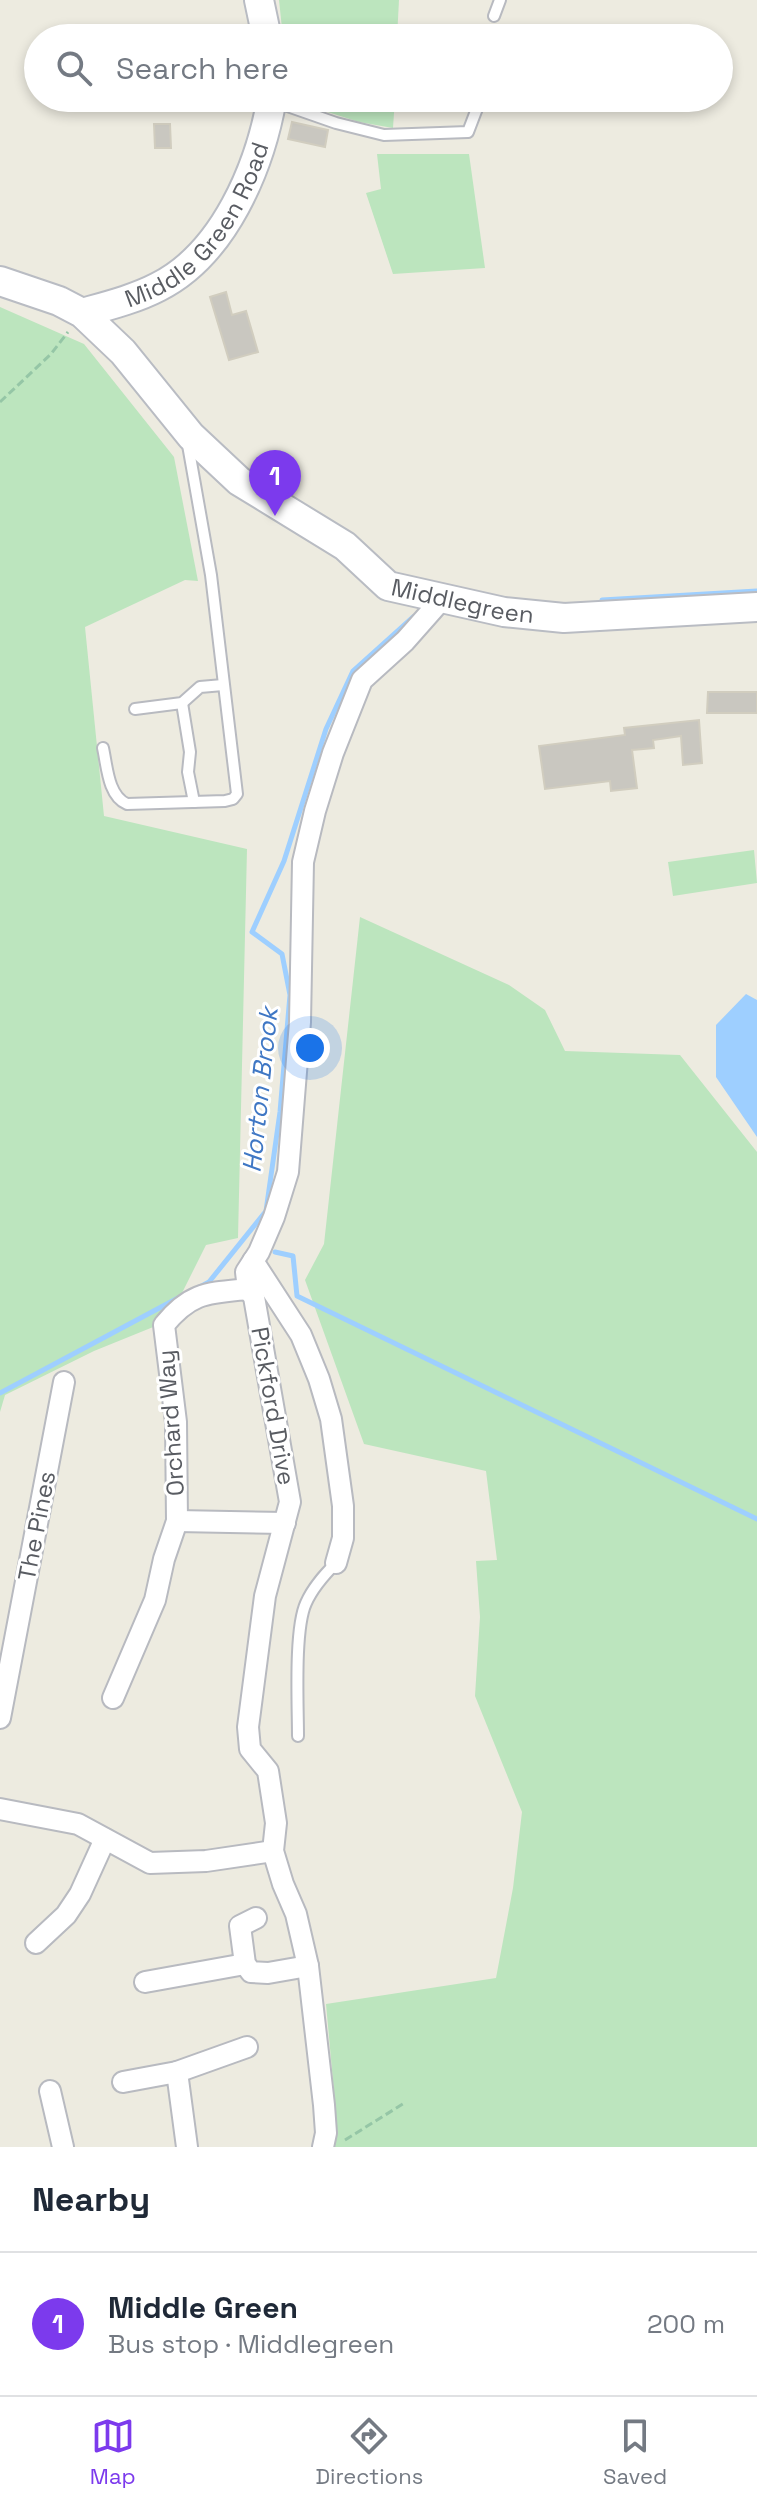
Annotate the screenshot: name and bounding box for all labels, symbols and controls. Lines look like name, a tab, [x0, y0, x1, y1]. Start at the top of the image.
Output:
search box	[24, 24, 733, 112]
icon: search	[52, 46, 96, 90]
text: Search here	[116, 49, 289, 88]
street label: Middle Green Road	[120, 138, 276, 314]
pin: 1	[249, 450, 301, 516]
street label: Middlegreen	[388, 571, 535, 630]
water label: Horton Brook	[234, 1003, 286, 1174]
your location	[290, 1028, 330, 1068]
street label: Pickford Drive	[244, 1324, 303, 1487]
street label: Orchard Way	[150, 1349, 191, 1497]
street label: The Pines	[11, 1468, 62, 1583]
text: Nearby	[32, 2178, 150, 2221]
text: Middle Green	[108, 2288, 298, 2327]
text: 1	[52, 2307, 64, 2341]
text: 200 m	[647, 2307, 725, 2341]
text: Bus stop · Middlegreen	[108, 2327, 394, 2361]
tab: Map	[90, 2414, 136, 2490]
tab: Directions	[315, 2414, 423, 2490]
tab: Saved	[603, 2414, 667, 2490]

